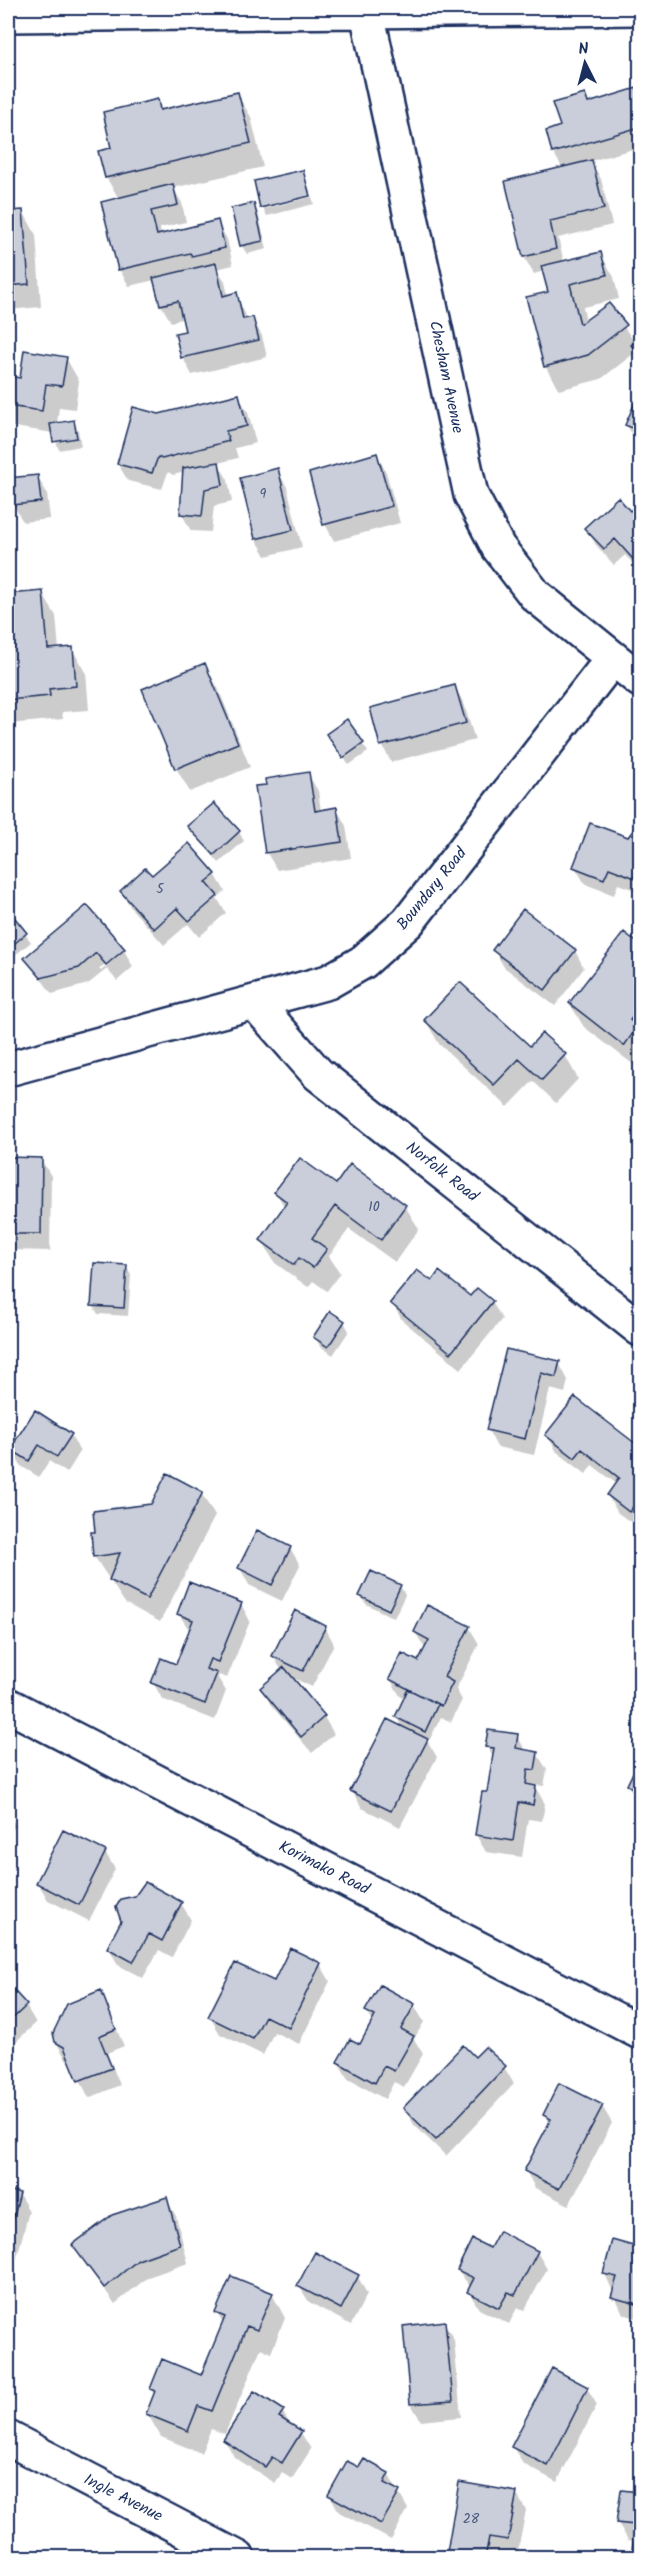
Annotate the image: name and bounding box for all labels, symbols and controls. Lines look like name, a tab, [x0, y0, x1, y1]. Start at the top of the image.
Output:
north arrow	[555, 33, 615, 93]
text: N	[577, 37, 590, 63]
street label: Chesham Avenue	[422, 318, 470, 436]
house number: 9	[260, 483, 267, 505]
street label: Boundary Road	[391, 841, 474, 936]
house number: 5	[156, 878, 165, 900]
street label: Norfolk Road	[400, 1136, 485, 1209]
house number: 10	[368, 1196, 380, 1218]
street label: Korimako Road	[274, 1834, 375, 1902]
street label: Ingle Avenue	[79, 2467, 167, 2529]
house number: 28	[463, 2508, 480, 2530]

